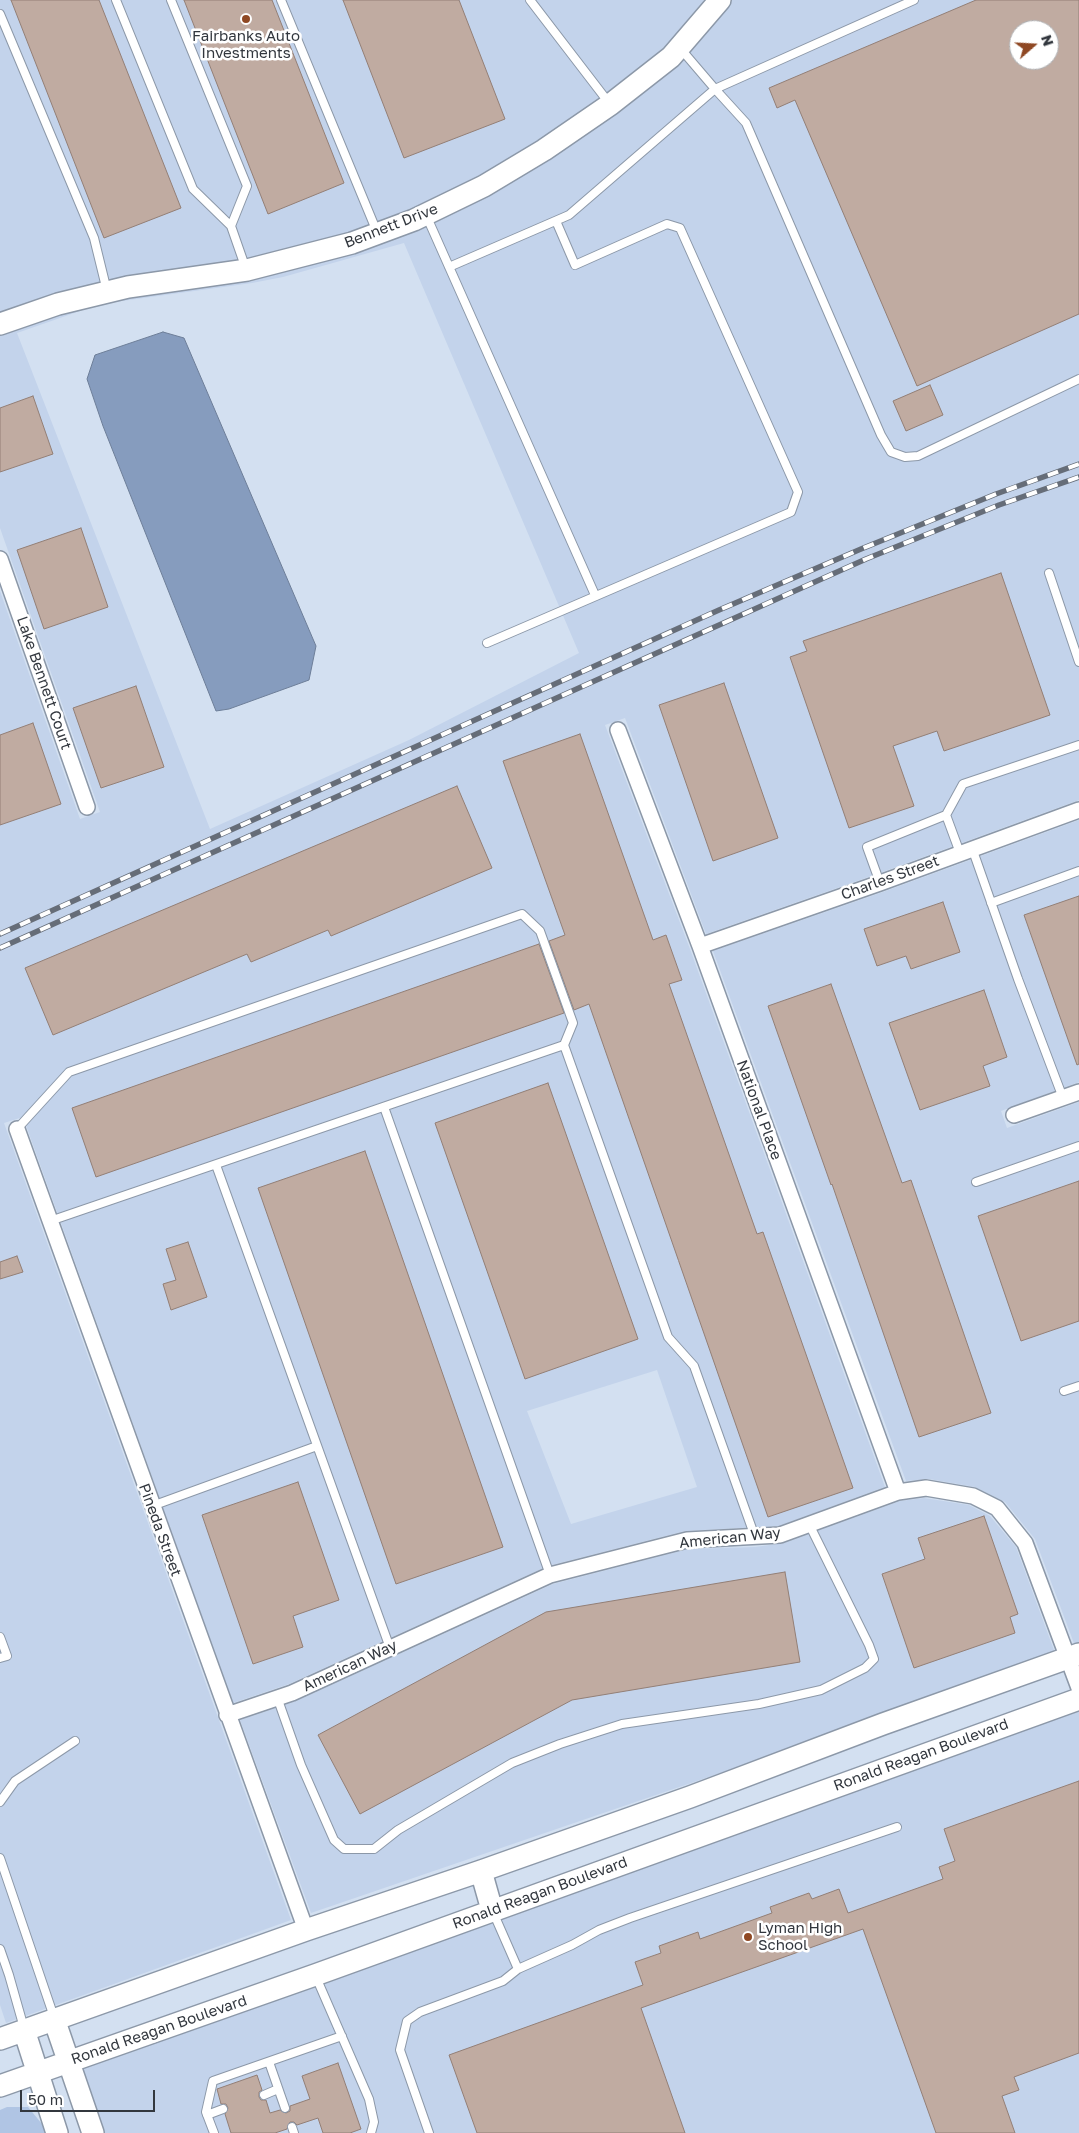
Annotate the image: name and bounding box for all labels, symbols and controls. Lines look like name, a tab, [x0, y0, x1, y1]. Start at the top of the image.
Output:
marker: Fairbanks Auto Investments	[240, 13, 252, 25]
north arrow	[1009, 20, 1059, 70]
place label: Fairbanks Auto Investments	[192, 27, 300, 62]
text: N	[1038, 32, 1057, 48]
street label: Bennett Drive	[342, 200, 440, 252]
street label: Lake Bennett Court	[13, 614, 75, 752]
street label: Charles Street	[838, 852, 942, 904]
street label: National Place	[733, 1058, 785, 1162]
street label: Pineda Street	[135, 1481, 185, 1579]
street label: American Way	[678, 1524, 782, 1552]
street label: American Way	[300, 1636, 400, 1696]
street label: Ronald Reagan Boulevard	[831, 1715, 1011, 1795]
street label: Ronald Reagan Boulevard	[450, 1853, 630, 1933]
place label: Lyman High School	[758, 1919, 842, 1954]
marker: Lyman High School	[742, 1931, 754, 1943]
street label: Ronald Reagan Boulevard	[69, 1991, 249, 2069]
scale bar	[22, 2080, 158, 2112]
text: 50 m	[28, 2090, 63, 2108]

